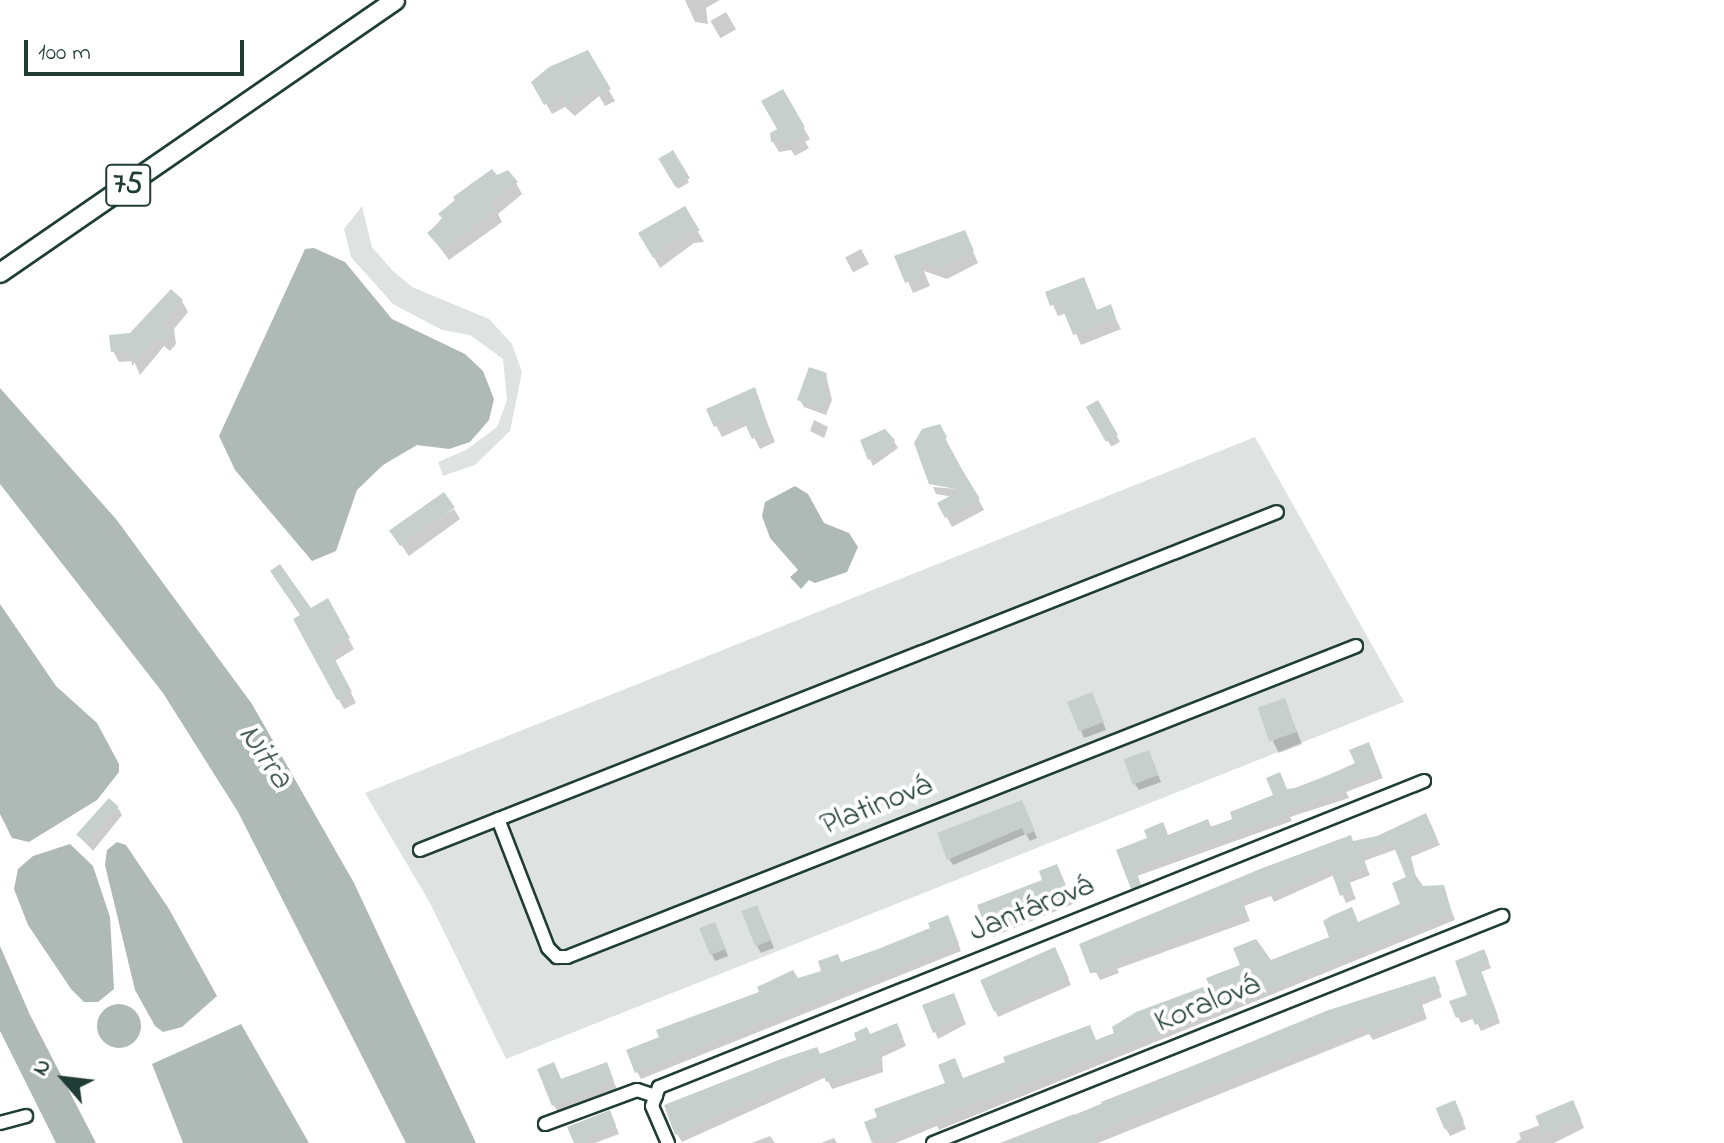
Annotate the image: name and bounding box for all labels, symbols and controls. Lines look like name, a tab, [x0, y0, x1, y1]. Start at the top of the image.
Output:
scale bar	[28, 24, 248, 74]
text: 100 m	[38, 36, 91, 71]
road number: 75	[104, 159, 152, 211]
water label: Nitra	[228, 717, 300, 797]
street label: Platinová	[816, 767, 938, 847]
street label: Jantárová	[964, 868, 1100, 952]
street label: Koralová	[1150, 967, 1266, 1043]
north arrow	[24, 1039, 104, 1119]
text: N	[25, 1054, 60, 1082]

